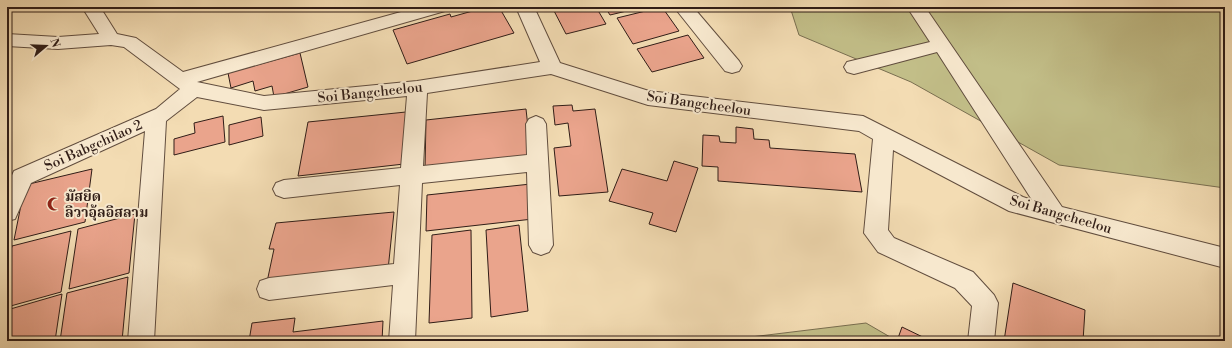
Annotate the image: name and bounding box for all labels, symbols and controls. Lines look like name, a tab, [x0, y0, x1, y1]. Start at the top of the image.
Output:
north arrow	[26, 26, 66, 66]
text: N	[46, 37, 63, 50]
street label: Soi Bangcheelou	[317, 79, 423, 107]
street label: Soi Bangcheelou	[645, 88, 752, 120]
street label: Soi Babgchilao 2	[42, 116, 145, 176]
place label: มัสยิด ลิวาอุ้ลอิสลาม	[65, 188, 148, 222]
street label: Soi Bangcheelou	[1008, 192, 1114, 238]
mosque icon: มัสยิด ลิวาอุ้ลอิสลาม	[46, 196, 62, 212]

